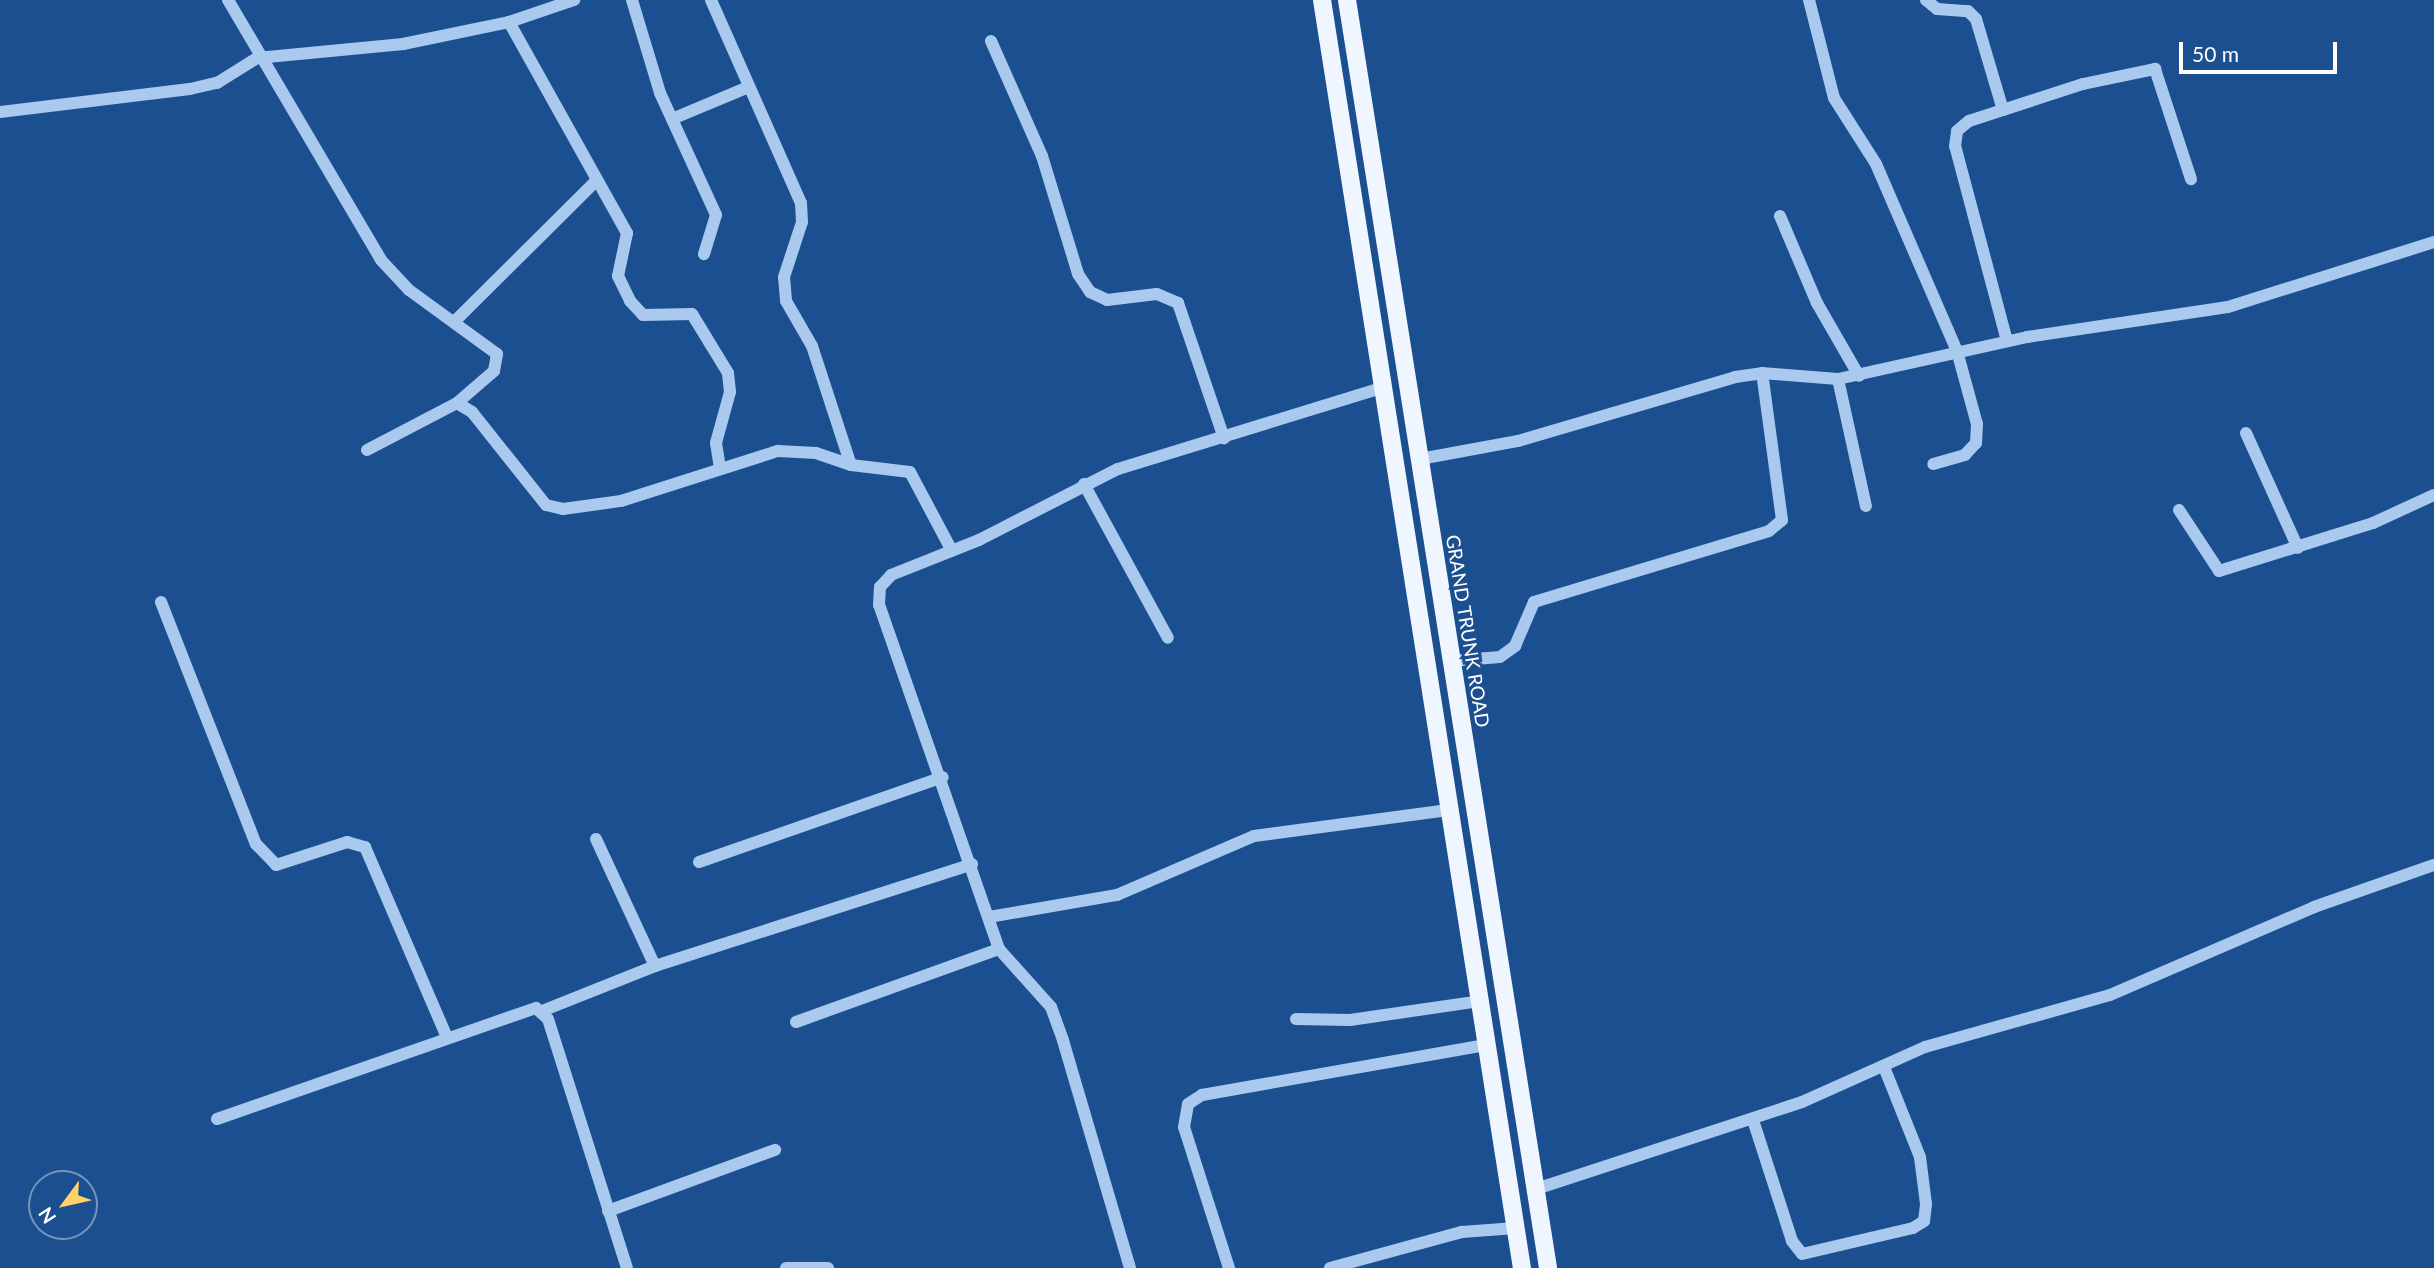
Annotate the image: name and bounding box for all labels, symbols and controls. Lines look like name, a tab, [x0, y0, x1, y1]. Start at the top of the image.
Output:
scale bar	[2182, 28, 2340, 72]
text: 50 m	[2192, 41, 2239, 66]
street label: GRAND TRUNK ROAD	[1441, 533, 1495, 729]
north arrow	[28, 1170, 98, 1240]
text: N	[33, 1203, 60, 1228]

